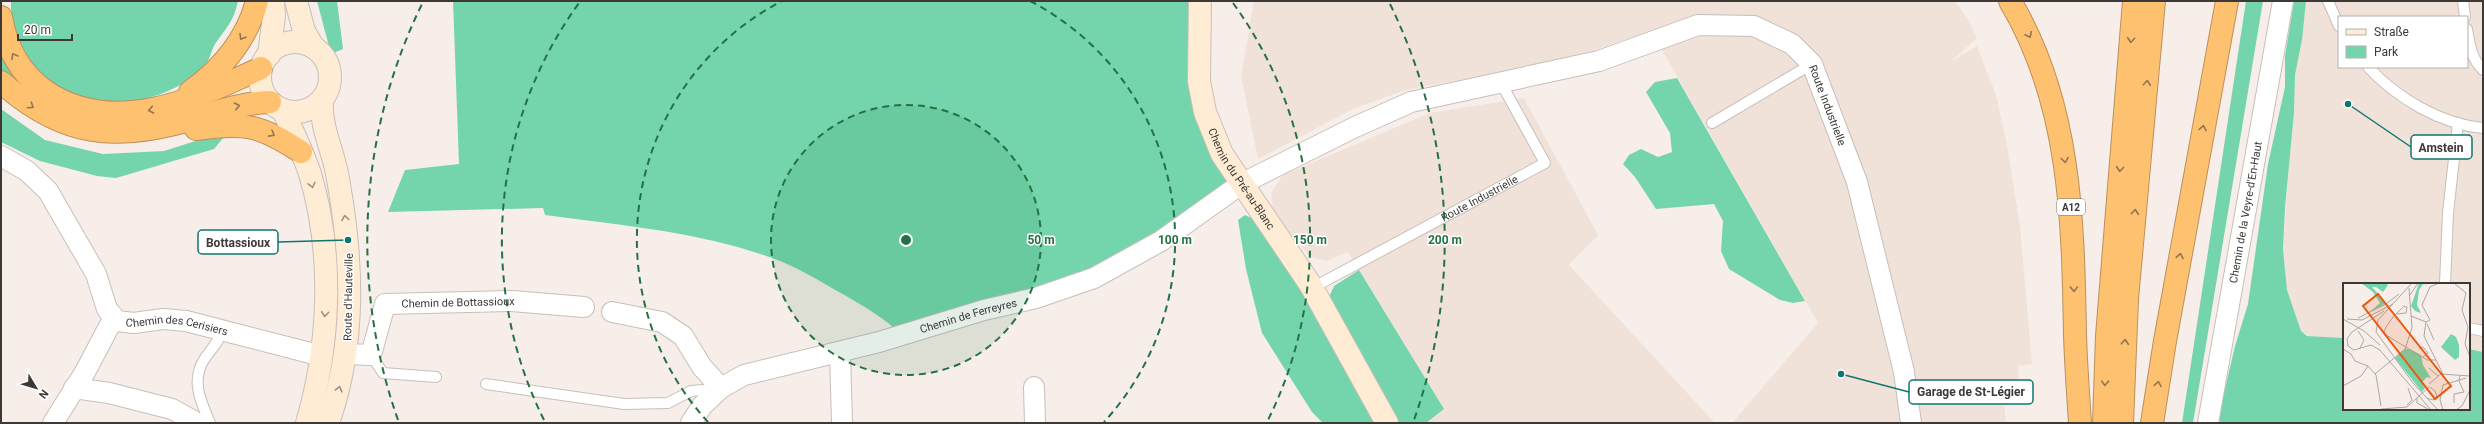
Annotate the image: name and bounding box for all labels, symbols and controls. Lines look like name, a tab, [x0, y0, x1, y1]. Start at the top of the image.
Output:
scale bar	[18, 16, 72, 42]
legend	[2338, 16, 2468, 68]
text: 20 m	[24, 23, 51, 37]
text: Straße	[2374, 25, 2409, 39]
one-way arrow	[2024, 31, 2032, 38]
one-way arrow	[239, 33, 247, 40]
one-way arrow	[2126, 37, 2135, 43]
text: Park	[2374, 45, 2399, 59]
one-way arrow	[12, 53, 19, 60]
street label: Route Industrielle	[1806, 63, 1849, 148]
one-way arrow	[2142, 80, 2151, 86]
one-way arrow	[27, 102, 34, 109]
one-way arrow	[233, 103, 240, 111]
one-way arrow	[148, 105, 154, 114]
one-way arrow	[2199, 125, 2207, 132]
street label: Chemin du Pré-au-Blanc	[1205, 126, 1277, 232]
one-way arrow	[268, 129, 275, 136]
callout: Amstein	[2411, 135, 2472, 159]
street label: Chemin de la Veyre-d'En-Haut	[2227, 140, 2265, 284]
text: Amstein	[2419, 141, 2464, 155]
one-way arrow	[2060, 156, 2069, 163]
one-way arrow	[2116, 166, 2125, 172]
street label: Route Industrielle	[1439, 173, 1521, 225]
one-way arrow	[308, 182, 316, 188]
road number: A12	[2057, 199, 2085, 215]
one-way arrow	[2131, 209, 2140, 216]
one-way arrow	[341, 215, 350, 221]
callout: Bottassioux	[198, 230, 278, 254]
centre of rings	[899, 233, 913, 247]
text: 50 m	[1027, 233, 1055, 247]
text: 100 m	[1158, 233, 1192, 247]
text: 150 m	[1293, 233, 1327, 247]
text: 200 m	[1428, 233, 1462, 247]
text: Bottassioux	[206, 236, 271, 250]
street label: Route d'Hauteville	[341, 253, 356, 341]
one-way arrow	[2176, 253, 2184, 259]
inset map	[2343, 283, 2470, 410]
one-way arrow	[2070, 286, 2079, 292]
street label: Chemin de Bottassioux	[401, 295, 515, 311]
street label: Chemin de Ferreyres	[918, 297, 1019, 336]
one-way arrow	[320, 311, 329, 317]
street label: Chemin des Cerisiers	[125, 313, 230, 339]
one-way arrow	[2121, 339, 2129, 345]
north arrow	[16, 368, 56, 408]
callout: Garage de St-Légier	[1909, 380, 2033, 404]
one-way arrow	[2100, 380, 2109, 386]
one-way arrow	[2153, 381, 2162, 387]
text: Garage de St-Légier	[1917, 385, 2026, 399]
one-way arrow	[334, 386, 342, 392]
text: N	[36, 387, 51, 401]

